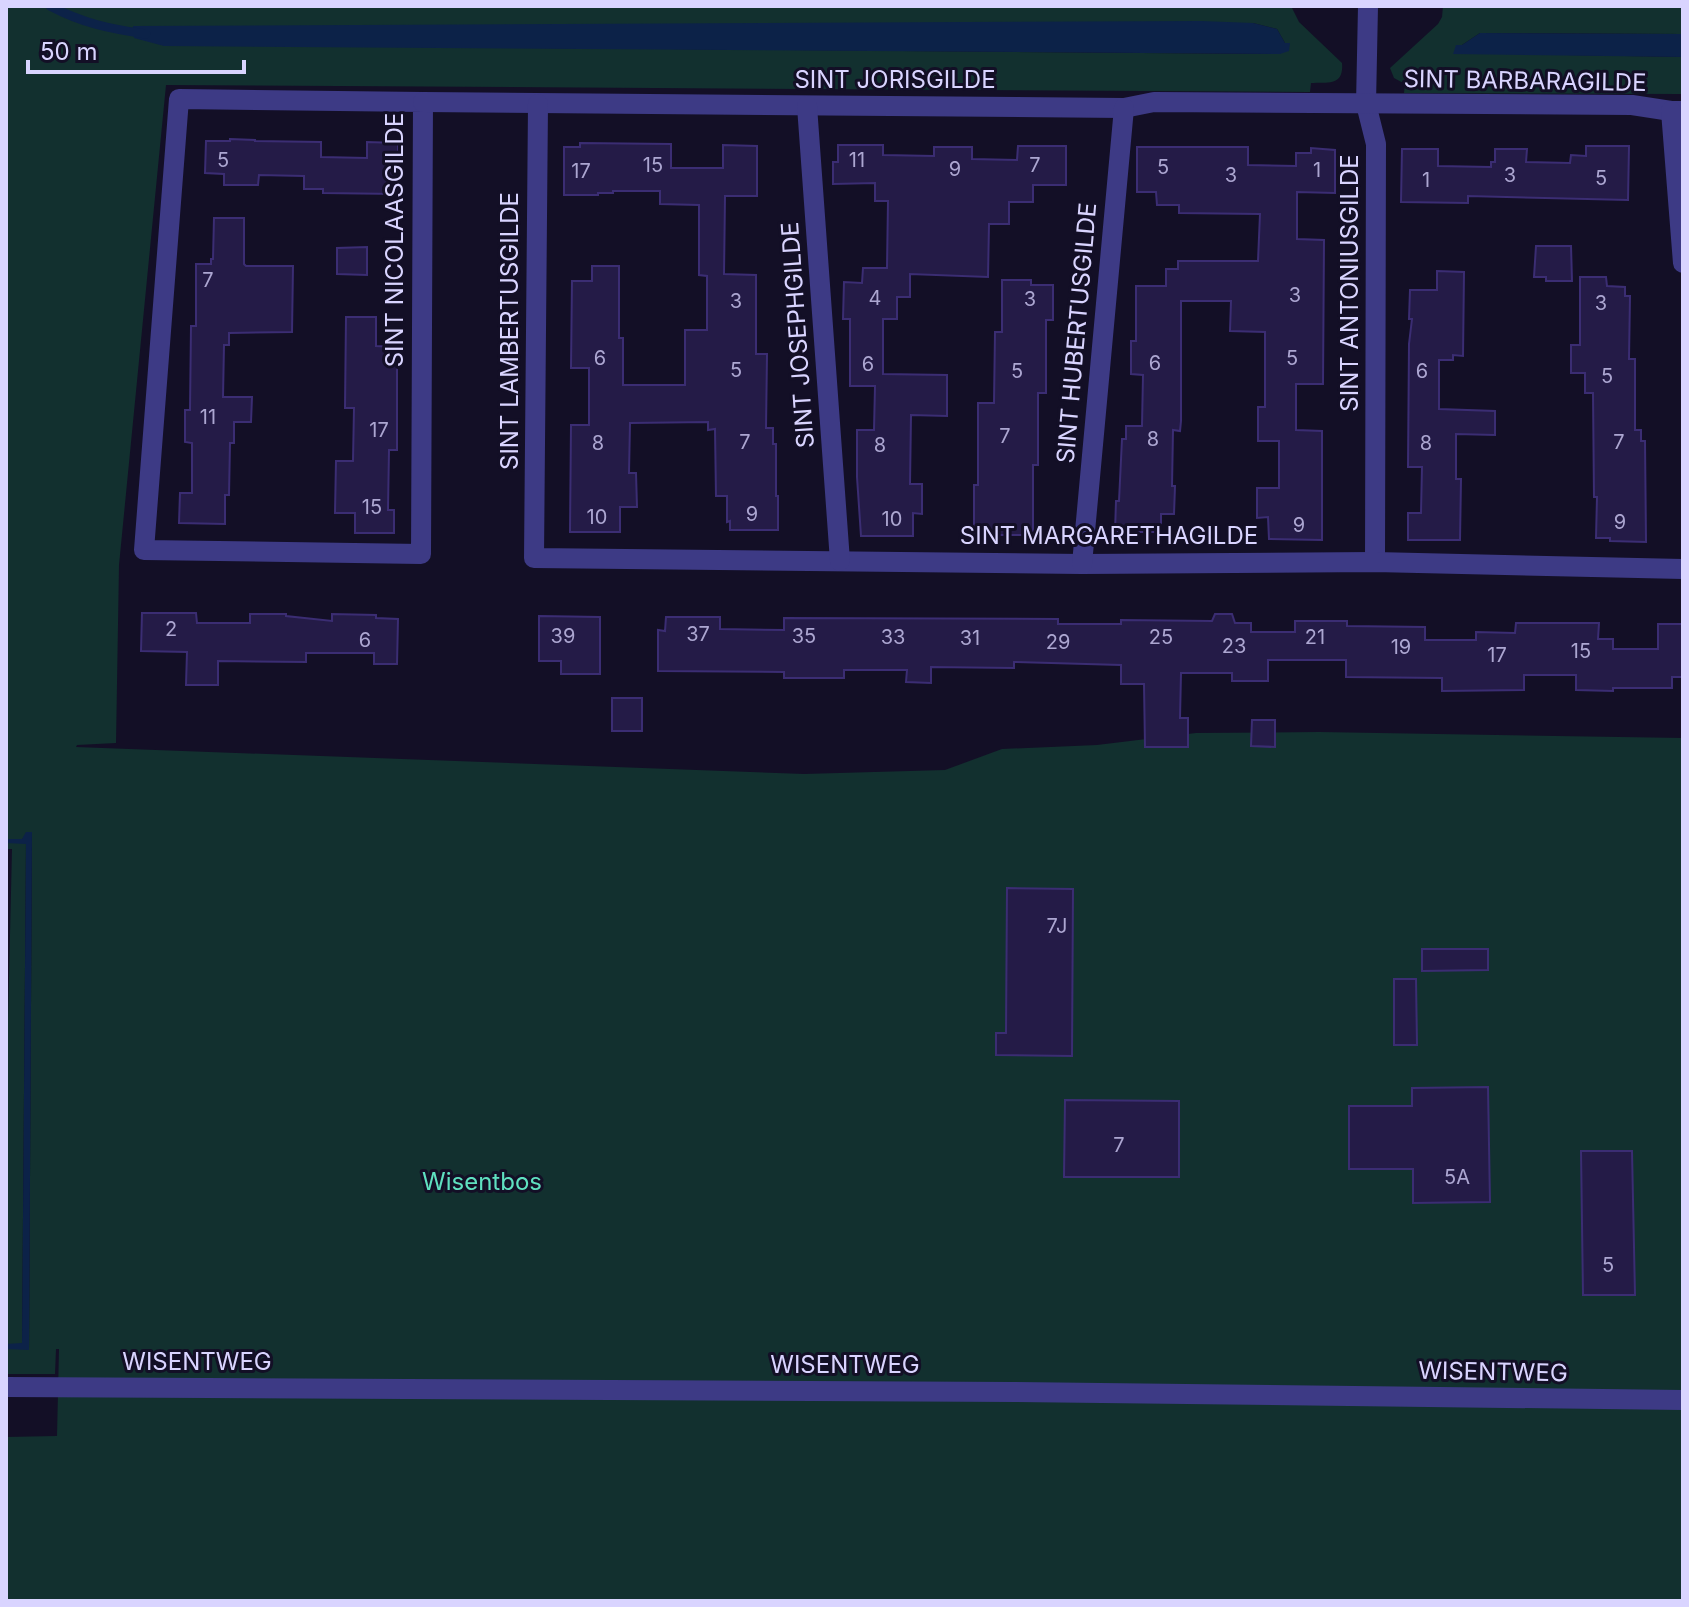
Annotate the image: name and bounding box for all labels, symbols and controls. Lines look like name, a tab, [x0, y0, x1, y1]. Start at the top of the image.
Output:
scale bar	[28, 24, 244, 74]
text: 50 m	[40, 37, 98, 66]
street label: SINT BARBARAGILDE	[1403, 64, 1647, 97]
street label: SINT JORISGILDE	[794, 65, 996, 94]
street label: SINT NICOLAASGILDE	[380, 113, 409, 367]
house number: 5	[217, 148, 229, 172]
house number: 11	[849, 148, 865, 172]
house number: 15	[643, 153, 663, 177]
house number: 7	[1029, 153, 1041, 177]
street label: SINT ANTONIUSGILDE	[1335, 154, 1364, 412]
house number: 5	[1157, 155, 1169, 179]
house number: 9	[949, 157, 961, 181]
house number: 1	[1313, 158, 1321, 182]
house number: 17	[571, 159, 591, 183]
house number: 3	[1225, 163, 1237, 187]
house number: 3	[1504, 163, 1516, 187]
house number: 5	[1595, 166, 1607, 190]
house number: 1	[1422, 168, 1430, 192]
street label: SINT LAMBERTUSGILDE	[495, 192, 524, 470]
street label: SINT HUBERTUSGILDE	[1051, 201, 1102, 465]
street label: SINT JOSEPHGILDE	[775, 221, 820, 449]
house number: 7	[202, 268, 214, 292]
house number: 3	[1289, 283, 1301, 307]
house number: 4	[869, 286, 881, 310]
house number: 3	[1024, 287, 1036, 311]
house number: 3	[730, 289, 742, 313]
house number: 3	[1595, 291, 1607, 315]
house number: 6	[594, 346, 606, 370]
house number: 5	[1286, 346, 1298, 370]
house number: 6	[1149, 351, 1161, 375]
house number: 6	[862, 352, 874, 376]
house number: 5	[730, 358, 742, 382]
house number: 5	[1011, 359, 1023, 383]
house number: 6	[1416, 359, 1428, 383]
house number: 5	[1601, 364, 1613, 388]
house number: 11	[200, 405, 216, 429]
house number: 17	[369, 418, 389, 442]
house number: 7	[999, 424, 1011, 448]
house number: 8	[1147, 427, 1159, 451]
house number: 7	[739, 430, 751, 454]
house number: 7	[1613, 430, 1625, 454]
house number: 8	[592, 431, 604, 455]
house number: 8	[1420, 431, 1432, 455]
house number: 8	[874, 433, 886, 457]
house number: 15	[362, 495, 382, 519]
house number: 9	[746, 502, 758, 526]
house number: 10	[587, 505, 607, 529]
house number: 10	[882, 507, 902, 531]
house number: 9	[1614, 510, 1626, 534]
house number: 9	[1293, 513, 1305, 537]
street label: SINT MARGARETHAGILDE	[960, 521, 1258, 550]
house number: 2	[165, 617, 177, 641]
house number: 37	[686, 622, 710, 646]
house number: 39	[551, 624, 575, 648]
house number: 35	[792, 624, 816, 648]
house number: 33	[881, 625, 905, 649]
house number: 25	[1149, 625, 1173, 649]
house number: 21	[1305, 625, 1325, 649]
house number: 31	[960, 626, 980, 650]
house number: 6	[359, 628, 371, 652]
house number: 29	[1046, 630, 1070, 654]
house number: 23	[1222, 634, 1246, 658]
house number: 19	[1391, 635, 1411, 659]
house number: 15	[1571, 639, 1591, 663]
house number: 17	[1487, 643, 1507, 667]
house number: 7J	[1047, 914, 1067, 938]
house number: 7	[1113, 1133, 1125, 1157]
house number: 5A	[1444, 1165, 1470, 1189]
park label: Wisentbos	[422, 1167, 542, 1196]
house number: 5	[1602, 1253, 1614, 1277]
street label: WISENTWEG	[122, 1347, 272, 1376]
street label: WISENTWEG	[770, 1350, 920, 1379]
street label: WISENTWEG	[1418, 1356, 1568, 1387]

